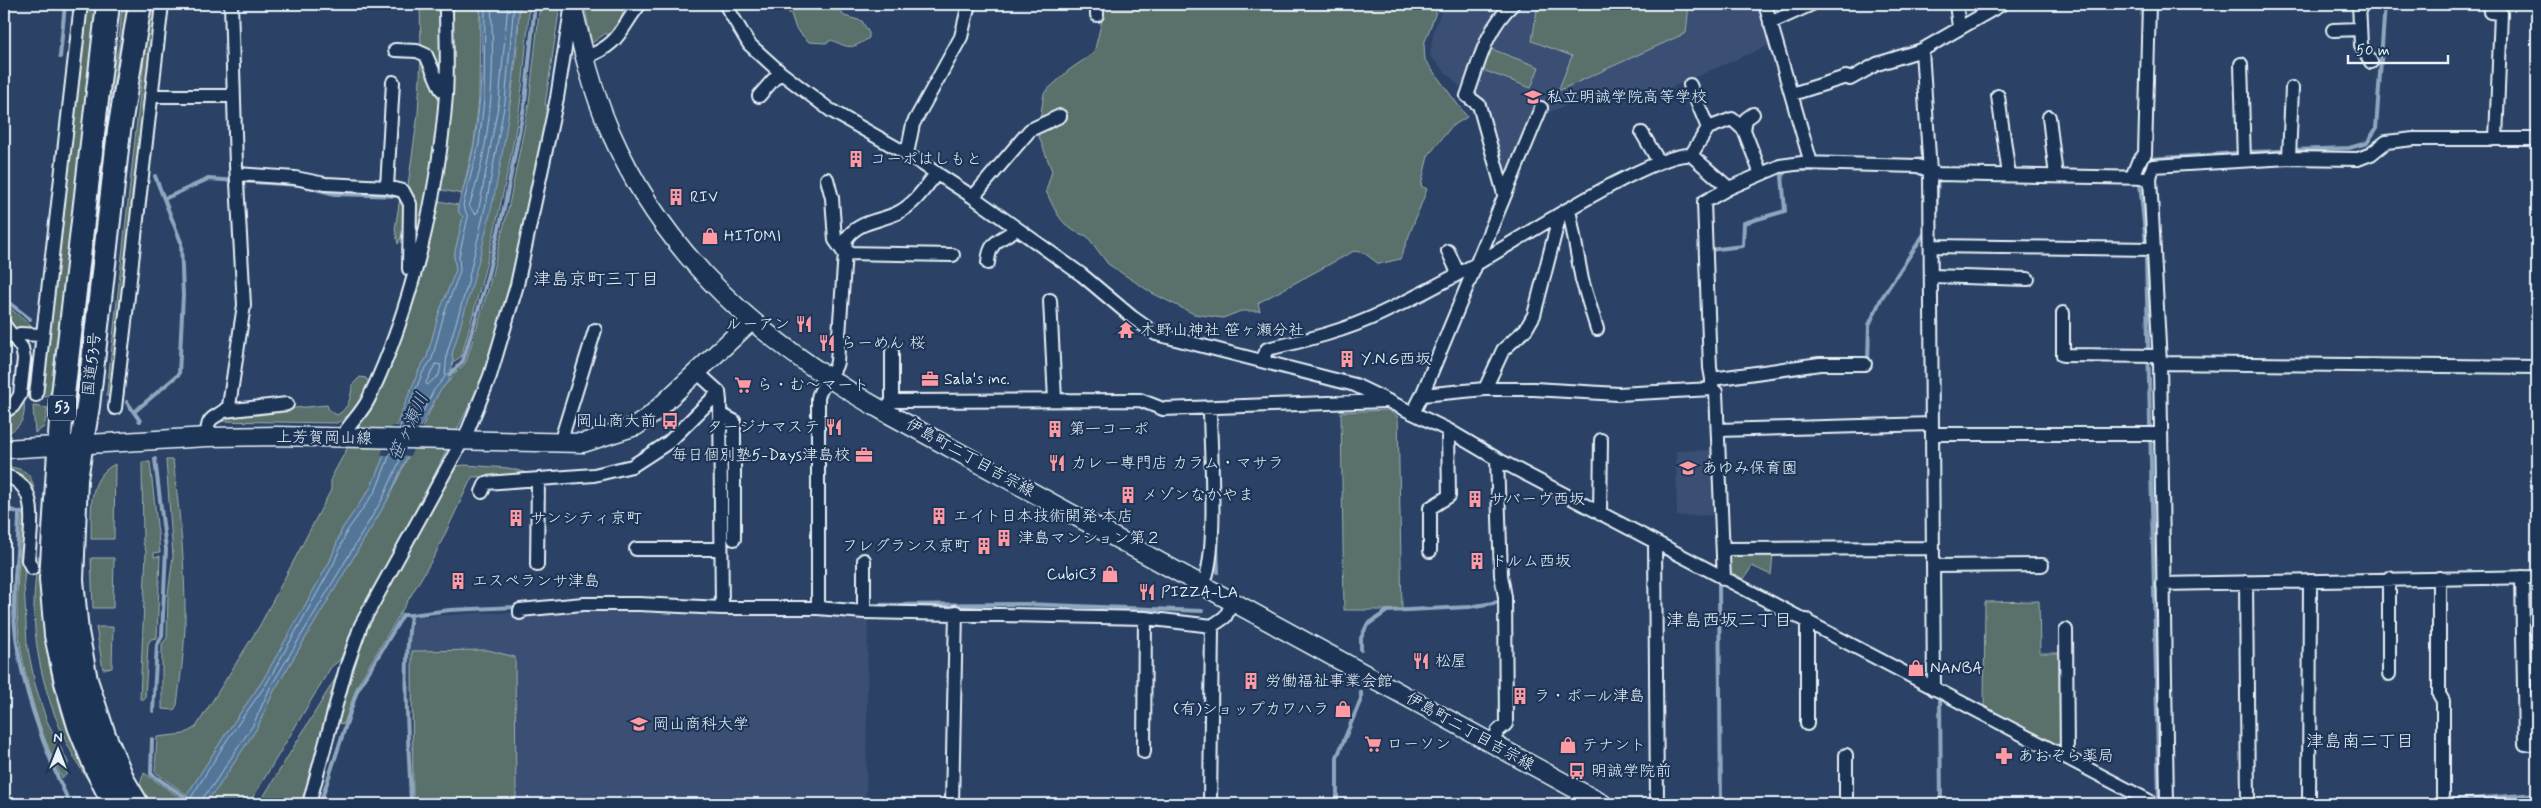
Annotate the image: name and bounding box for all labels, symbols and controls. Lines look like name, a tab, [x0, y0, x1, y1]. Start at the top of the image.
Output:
scale bar	[2348, 32, 2448, 64]
text: 50 m	[2356, 41, 2390, 61]
school or university icon: 私立明誠学院高等学校	[1523, 87, 1543, 107]
place label: 私立明誠学院高等学校	[1547, 87, 1707, 108]
building icon: コーポはしもと	[846, 149, 866, 169]
place label: コーポはしもと	[870, 149, 982, 170]
building icon: RIV	[666, 187, 686, 207]
place label: RIV	[690, 187, 718, 208]
shop icon: HITOMI	[700, 226, 720, 246]
place label: HITOMI	[724, 226, 781, 247]
district label: 津島京町三丁目	[533, 268, 659, 292]
place label: ルーアン	[726, 314, 790, 335]
restaurant icon: ルーアン	[794, 314, 814, 334]
temple icon: 木野山神社 笹ヶ瀬分社	[1116, 320, 1136, 340]
place label: 木野山神社 笹ヶ瀬分社	[1140, 320, 1304, 341]
street label: 国道53号	[78, 331, 106, 397]
restaurant icon: らーめん 桜	[817, 333, 837, 353]
place label: らーめん 桜	[841, 333, 925, 354]
building icon: Y.N.G西坂	[1337, 349, 1357, 369]
place label: Y.N.G西坂	[1361, 349, 1431, 370]
office icon: Sala's inc.	[920, 369, 940, 389]
place label: Sala's inc.	[944, 369, 1010, 390]
supermarket icon: ら・む〜マート	[733, 375, 753, 395]
place label: ら・む〜マート	[757, 375, 869, 396]
water label: 笹ヶ瀬川	[383, 389, 435, 465]
road number: 53	[48, 396, 76, 420]
place label: 岡山商大前	[576, 411, 656, 432]
bus stop icon: 岡山商大前	[660, 411, 680, 431]
street label: 伊島町二丁目吉宗線	[902, 414, 1038, 502]
place label: タージナマステ	[707, 417, 820, 438]
restaurant icon: タージナマステ	[824, 417, 844, 437]
building icon: 第一コーポ	[1045, 419, 1065, 439]
place label: 第一コーポ	[1069, 419, 1149, 440]
street label: 上芳賀岡山線	[276, 427, 372, 449]
place label: 毎日個別塾5-Days津島校	[672, 445, 850, 466]
office icon: 毎日個別塾5-Days津島校	[854, 445, 874, 465]
restaurant icon: カレー専門店 カラム・マサラ	[1047, 453, 1067, 473]
place label: カレー専門店 カラム・マサラ	[1071, 453, 1284, 474]
school or university icon: あゆみ保育園	[1678, 458, 1698, 478]
place label: あゆみ保育園	[1702, 458, 1798, 479]
building icon: メゾンなかやま	[1118, 485, 1138, 505]
place label: メゾンなかやま	[1142, 485, 1254, 506]
building icon: サバーヴ西坂	[1465, 489, 1485, 509]
place label: サバーヴ西坂	[1489, 489, 1585, 510]
building icon: エイト日本技術開発 本店	[929, 506, 949, 526]
place label: エイト日本技術開発 本店	[953, 506, 1133, 527]
building icon: サンシティ京町	[506, 508, 526, 528]
place label: サンシティ京町	[530, 508, 642, 529]
building icon: 津島マンション第２	[994, 528, 1014, 548]
place label: 津島マンション第２	[1018, 528, 1161, 549]
place label: フレグランス京町	[842, 536, 970, 557]
building icon: フレグランス京町	[974, 536, 994, 556]
building icon: ドルム西坂	[1467, 551, 1487, 571]
place label: ドルム西坂	[1491, 551, 1571, 572]
place label: CubiC3	[1046, 564, 1096, 585]
shop icon: CubiC3	[1100, 564, 1120, 584]
building icon: エスペランサ津島	[448, 571, 468, 591]
place label: エスペランサ津島	[472, 571, 600, 592]
restaurant icon: PIZZA-LA	[1137, 582, 1157, 602]
place label: PIZZA-LA	[1161, 582, 1238, 603]
district label: 津島西坂二丁目	[1666, 609, 1792, 633]
restaurant icon: 松屋	[1411, 651, 1431, 671]
place label: 松屋	[1435, 651, 1467, 672]
shop icon: NANBA	[1906, 658, 1926, 678]
place label: NANBA	[1930, 658, 1982, 679]
building icon: 労働福祉事業会館	[1241, 671, 1261, 691]
place label: 労働福祉事業会館	[1265, 671, 1393, 692]
building icon: ラ・ポール津島	[1510, 686, 1530, 706]
place label: ラ・ポール津島	[1534, 686, 1645, 707]
street label: 伊島町二丁目吉宗線	[1402, 688, 1538, 776]
place label: (有)ショップカワハラ	[1173, 699, 1329, 720]
shop icon: (有)ショップカワハラ	[1333, 699, 1353, 719]
school or university icon: 岡山商科大学	[629, 714, 649, 734]
place label: 岡山商科大学	[653, 714, 749, 735]
north arrow	[32, 726, 82, 776]
text: N	[53, 729, 63, 747]
district label: 津島南二丁目	[2306, 730, 2414, 754]
supermarket icon: ローソン	[1363, 734, 1383, 754]
place label: ローソン	[1387, 734, 1451, 755]
shop icon: テナント	[1558, 735, 1578, 755]
place label: テナント	[1582, 735, 1646, 756]
pharmacy icon: あおぞら薬局	[1994, 746, 2014, 766]
place label: あおぞら薬局	[2018, 746, 2114, 767]
bus stop icon: 明誠学院前	[1567, 761, 1587, 781]
place label: 明誠学院前	[1591, 761, 1671, 782]

